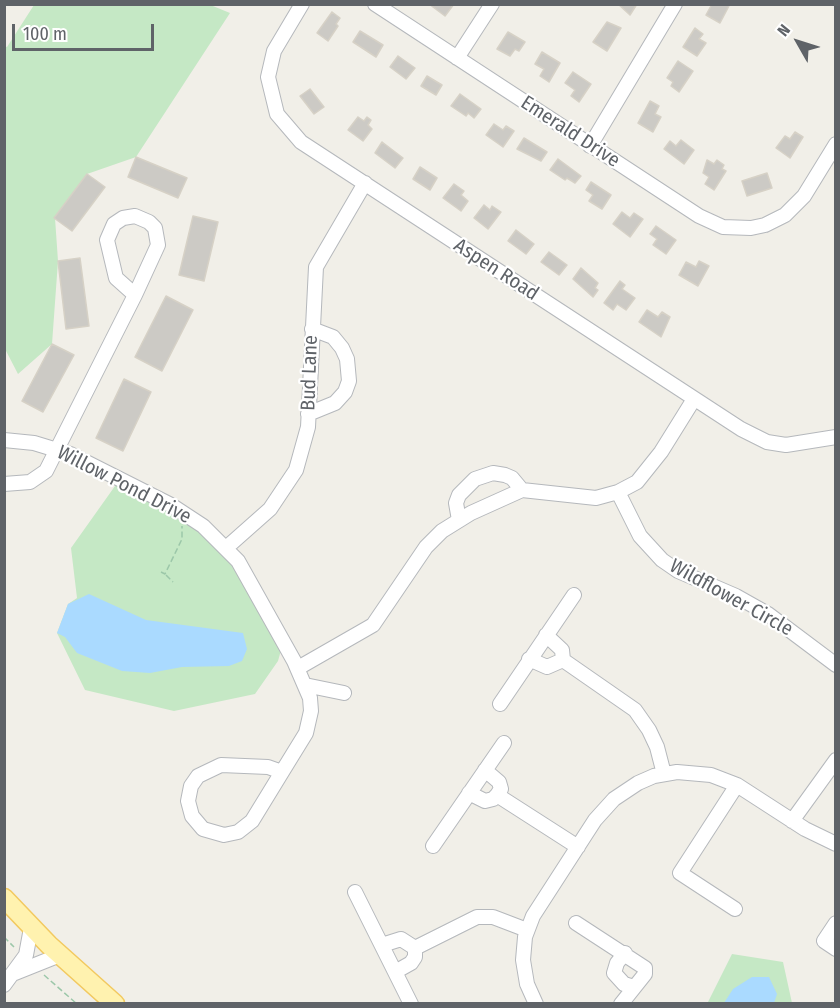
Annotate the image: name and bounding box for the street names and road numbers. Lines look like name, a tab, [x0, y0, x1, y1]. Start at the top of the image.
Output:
street label: Emerald Drive	[516, 91, 624, 173]
street label: Aspen Road	[449, 234, 543, 306]
street label: Bud Lane	[297, 335, 323, 411]
street label: Willow Pond Drive	[53, 441, 195, 529]
street label: Wildflower Circle	[665, 554, 797, 642]

